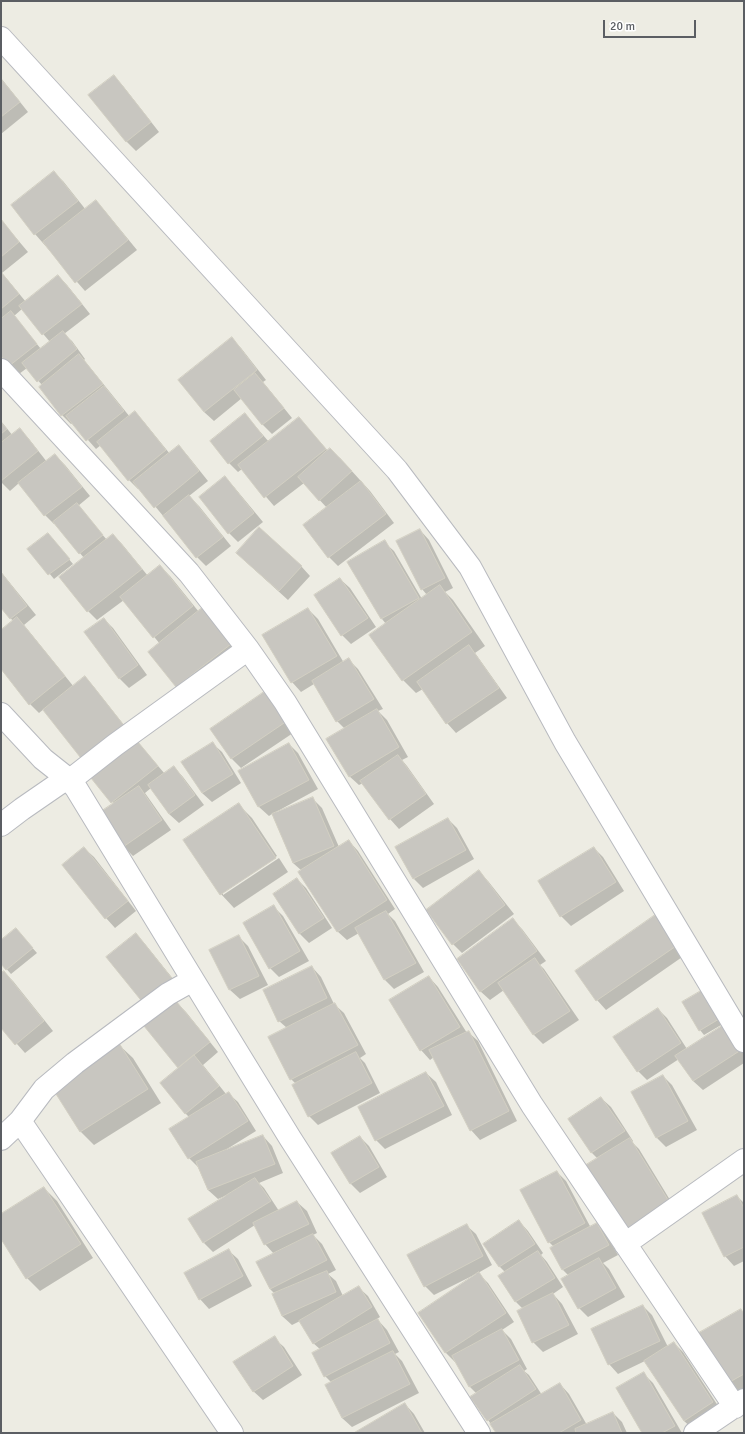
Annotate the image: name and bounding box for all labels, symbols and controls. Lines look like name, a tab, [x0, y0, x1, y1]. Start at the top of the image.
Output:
scale bar	[605, 12, 698, 38]
text: 20 m	[610, 19, 635, 34]

